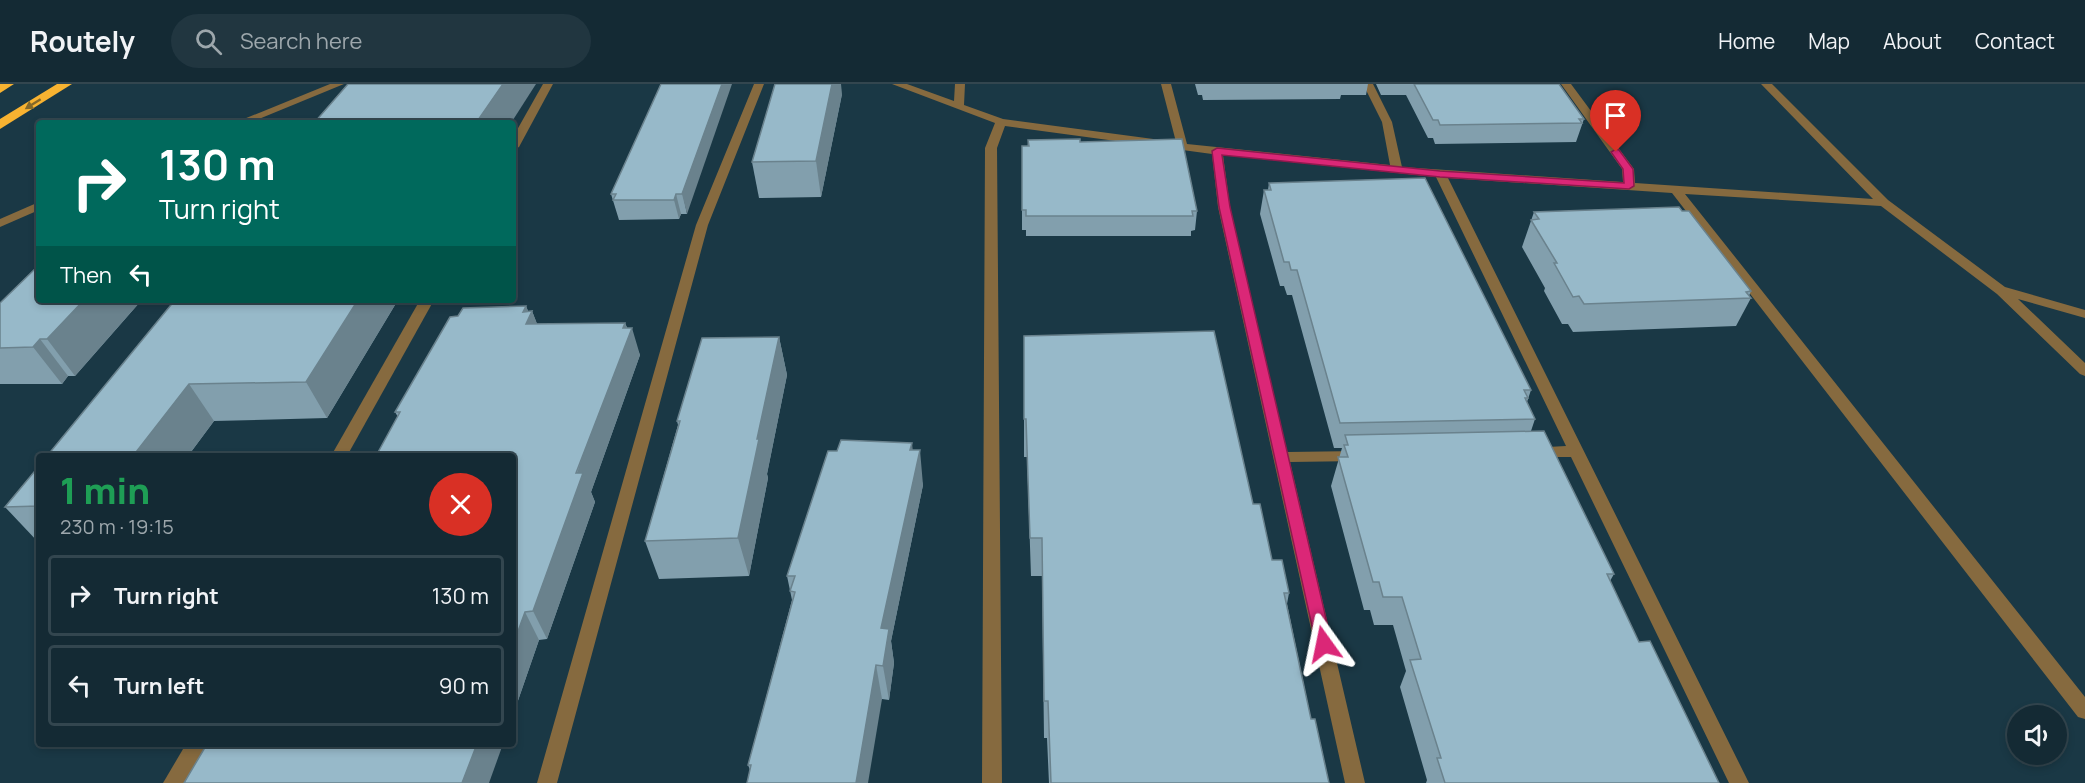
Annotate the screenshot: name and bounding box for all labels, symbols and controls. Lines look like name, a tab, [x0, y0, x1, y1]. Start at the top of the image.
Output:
search box	[171, 14, 591, 68]
text: Routely	[30, 22, 135, 60]
icon: search	[192, 25, 225, 58]
text: Search here	[240, 26, 362, 56]
text: Home	[1718, 27, 1775, 55]
text: Map	[1808, 27, 1850, 55]
text: About	[1883, 27, 1942, 55]
text: Contact	[1975, 27, 2055, 55]
pin	[1590, 90, 1641, 152]
one-way arrow	[25, 99, 41, 110]
icon: arrive	[1599, 99, 1632, 132]
text: 130 m	[159, 135, 276, 193]
icon: right	[60, 144, 138, 222]
text: Turn right	[159, 190, 280, 227]
icon: left	[124, 258, 157, 291]
text: Then	[60, 260, 112, 290]
text: 1 min	[60, 466, 150, 515]
button: close	[429, 473, 492, 536]
text: 230 m · 19:15	[60, 513, 174, 540]
icon: right	[63, 579, 96, 612]
text: Turn right	[114, 581, 219, 611]
text: 130 m	[432, 581, 489, 611]
position arrow	[1292, 612, 1356, 676]
icon: left	[63, 669, 96, 702]
text: Turn left	[114, 671, 204, 701]
text: 90 m	[439, 671, 489, 701]
map controls	[2007, 705, 2067, 765]
button: sound	[2007, 705, 2067, 765]

